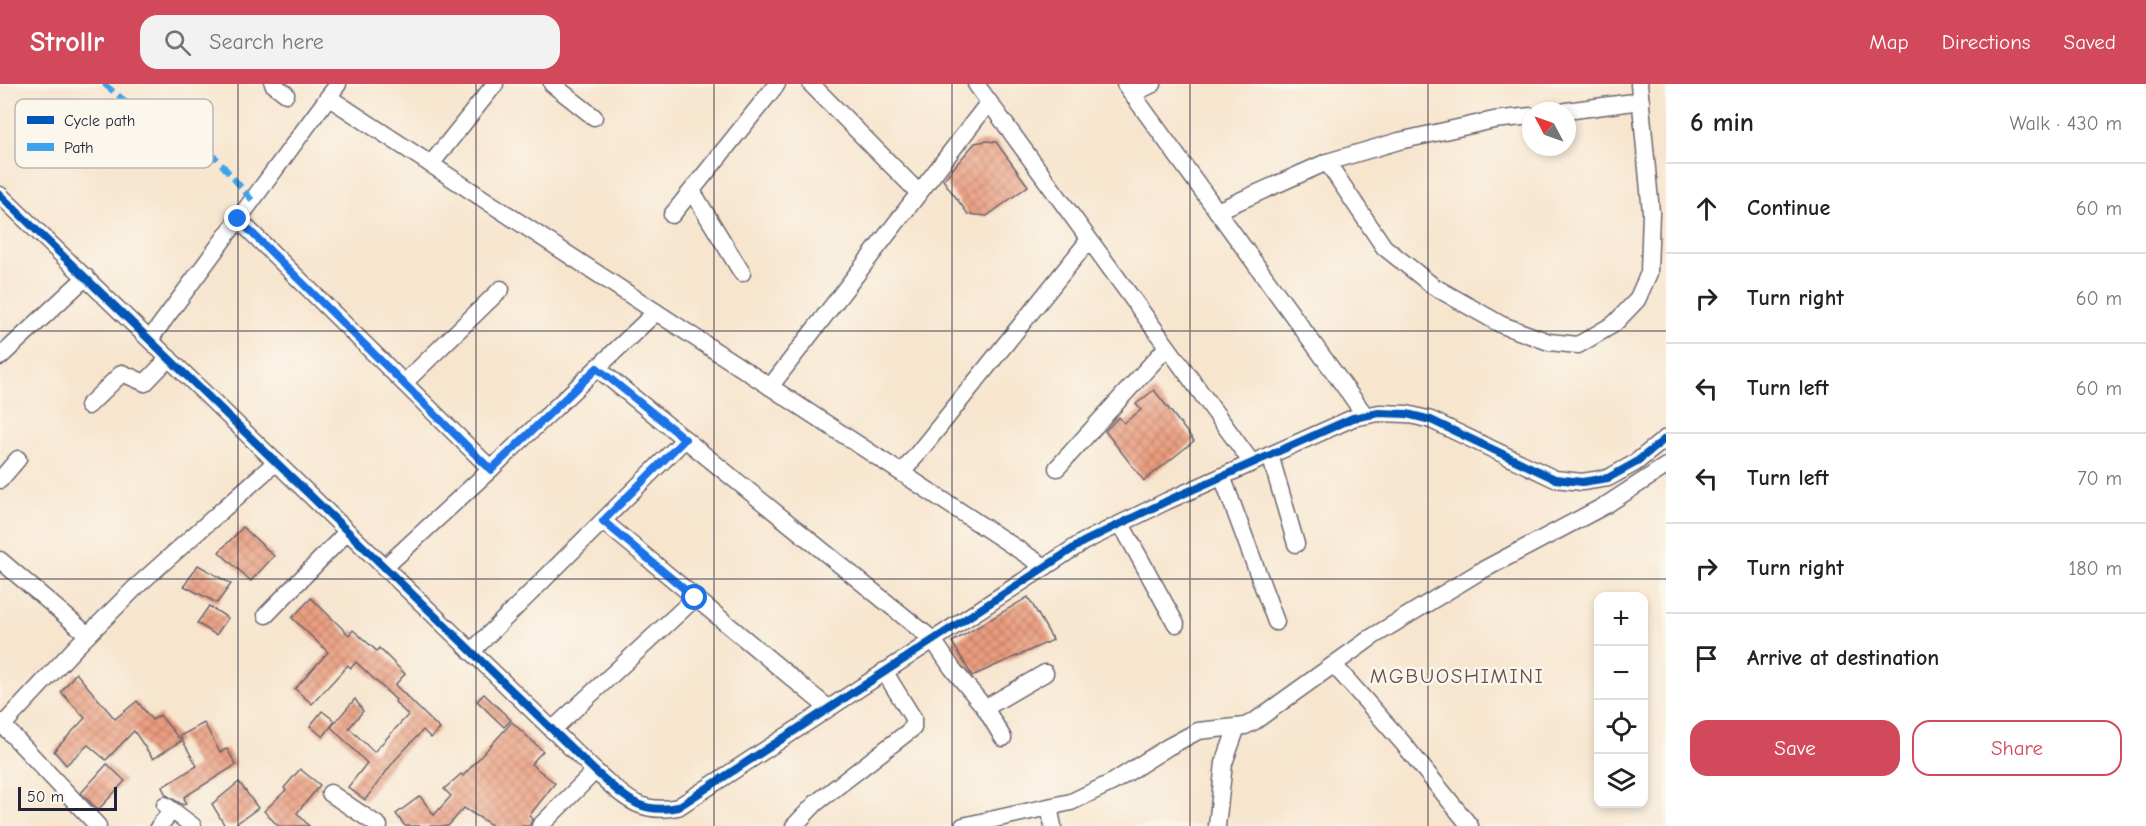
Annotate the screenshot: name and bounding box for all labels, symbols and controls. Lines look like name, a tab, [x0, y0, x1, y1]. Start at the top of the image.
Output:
search box	[140, 15, 560, 69]
text: Strollr	[30, 26, 104, 58]
icon: search	[161, 26, 194, 59]
text: Search here	[209, 29, 324, 55]
text: Map	[1869, 30, 1909, 54]
text: Directions	[1942, 30, 2031, 54]
text: Saved	[2064, 30, 2116, 54]
legend	[15, 99, 213, 168]
north arrow	[1522, 102, 1576, 156]
text: 6 min	[1690, 108, 1754, 138]
text: Cycle path	[64, 112, 135, 130]
text: Walk · 430 m	[2010, 112, 2122, 135]
text: Path	[64, 139, 94, 157]
icon: ahead	[1690, 192, 1723, 225]
text: Continue	[1747, 195, 1830, 221]
text: 60 m	[2076, 197, 2122, 220]
route end	[224, 205, 250, 231]
icon: right	[1690, 282, 1723, 315]
text: Turn right	[1747, 285, 1844, 311]
text: 60 m	[2076, 287, 2122, 310]
icon: left	[1690, 372, 1723, 405]
text: Turn left	[1747, 375, 1829, 401]
text: 60 m	[2076, 377, 2122, 400]
icon: left	[1690, 462, 1723, 495]
text: Turn left	[1747, 465, 1829, 491]
text: 70 m	[2077, 467, 2122, 490]
icon: right	[1690, 552, 1723, 585]
text: Turn right	[1747, 555, 1844, 581]
text: 180 m	[2068, 557, 2122, 580]
route start	[681, 584, 707, 610]
map controls	[1594, 592, 1648, 808]
button: +	[1594, 592, 1648, 646]
icon: arrive	[1690, 642, 1723, 675]
text: Arrive at destination	[1747, 645, 1939, 671]
button: −	[1594, 646, 1648, 700]
district label: MGBUOSHIMINI	[1370, 664, 1544, 688]
button: locate	[1594, 700, 1648, 754]
button: Save	[1690, 720, 1900, 776]
button: Share	[1912, 720, 2122, 776]
button: layers	[1594, 754, 1648, 808]
scale bar	[18, 784, 117, 812]
text: 50 m	[27, 788, 64, 806]

